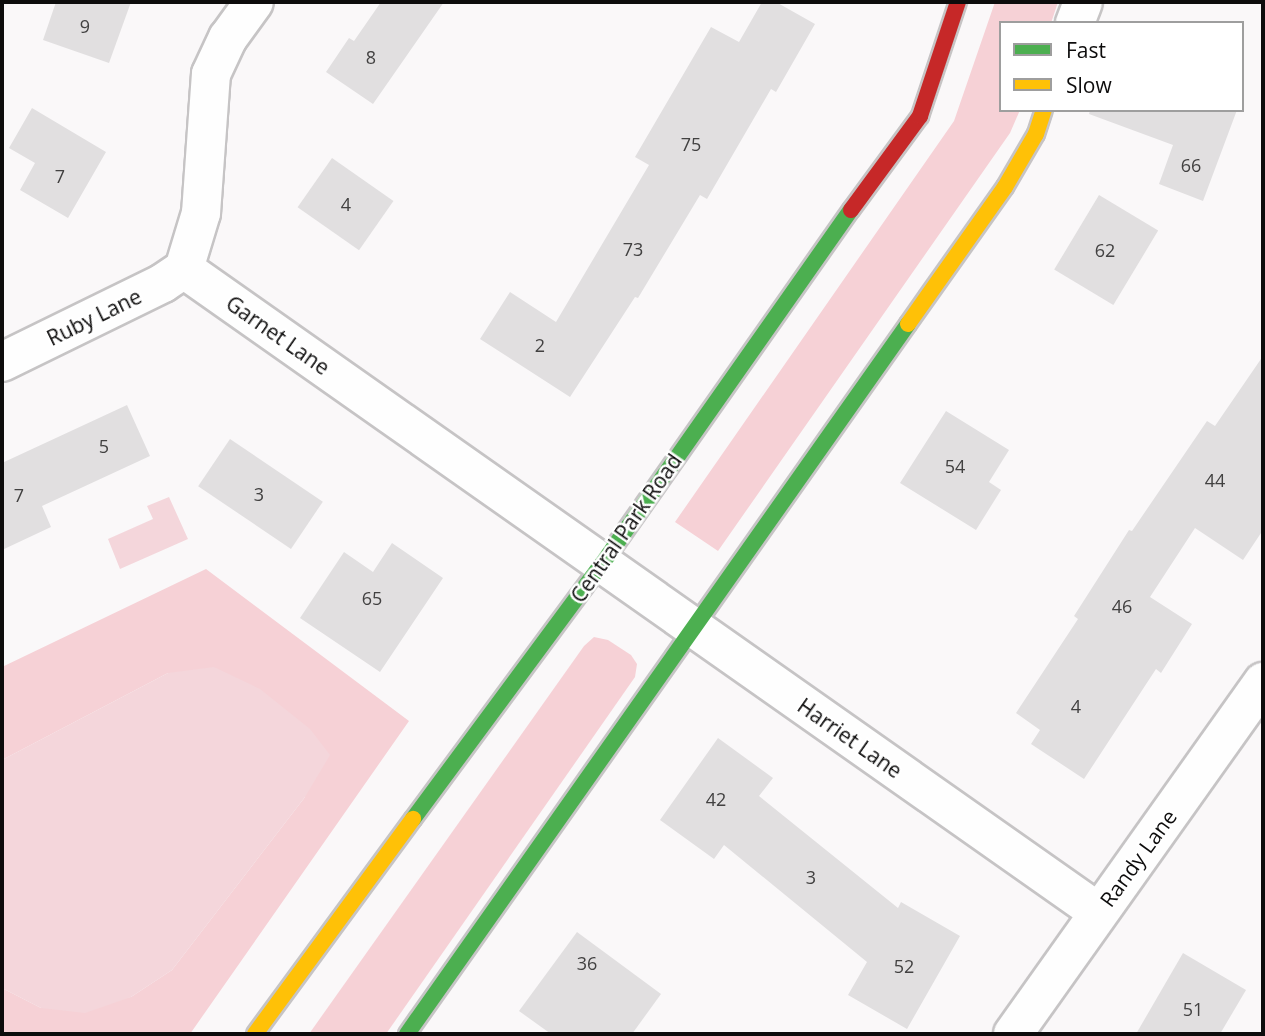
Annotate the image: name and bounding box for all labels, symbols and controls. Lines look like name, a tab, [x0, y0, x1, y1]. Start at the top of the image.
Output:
house number: 9	[80, 15, 90, 37]
legend	[999, 21, 1244, 112]
text: Fast	[1066, 36, 1106, 64]
house number: 8	[366, 46, 376, 68]
text: Slow	[1066, 71, 1112, 99]
house number: 75	[681, 133, 701, 155]
house number: 66	[1181, 154, 1201, 176]
house number: 7	[55, 165, 65, 187]
house number: 4	[341, 193, 351, 215]
house number: 73	[623, 238, 643, 260]
house number: 62	[1095, 239, 1115, 261]
street label: Ruby Lane	[43, 283, 145, 351]
street label: Garnet Lane	[221, 290, 335, 380]
house number: 2	[535, 334, 545, 356]
house number: 5	[99, 435, 109, 457]
street label: Central Park Road	[565, 449, 687, 607]
house number: 54	[945, 455, 965, 477]
house number: 44	[1205, 469, 1225, 491]
house number: 3	[254, 483, 264, 505]
house number: 7	[14, 484, 24, 506]
house number: 65	[362, 587, 382, 609]
house number: 46	[1112, 595, 1132, 617]
street label: Harriet Lane	[793, 693, 907, 783]
house number: 4	[1071, 695, 1081, 717]
house number: 42	[706, 788, 726, 810]
street label: Randy Lane	[1094, 805, 1182, 911]
house number: 3	[806, 866, 816, 888]
house number: 36	[577, 952, 597, 974]
house number: 52	[894, 955, 914, 977]
house number: 51	[1183, 998, 1203, 1020]

